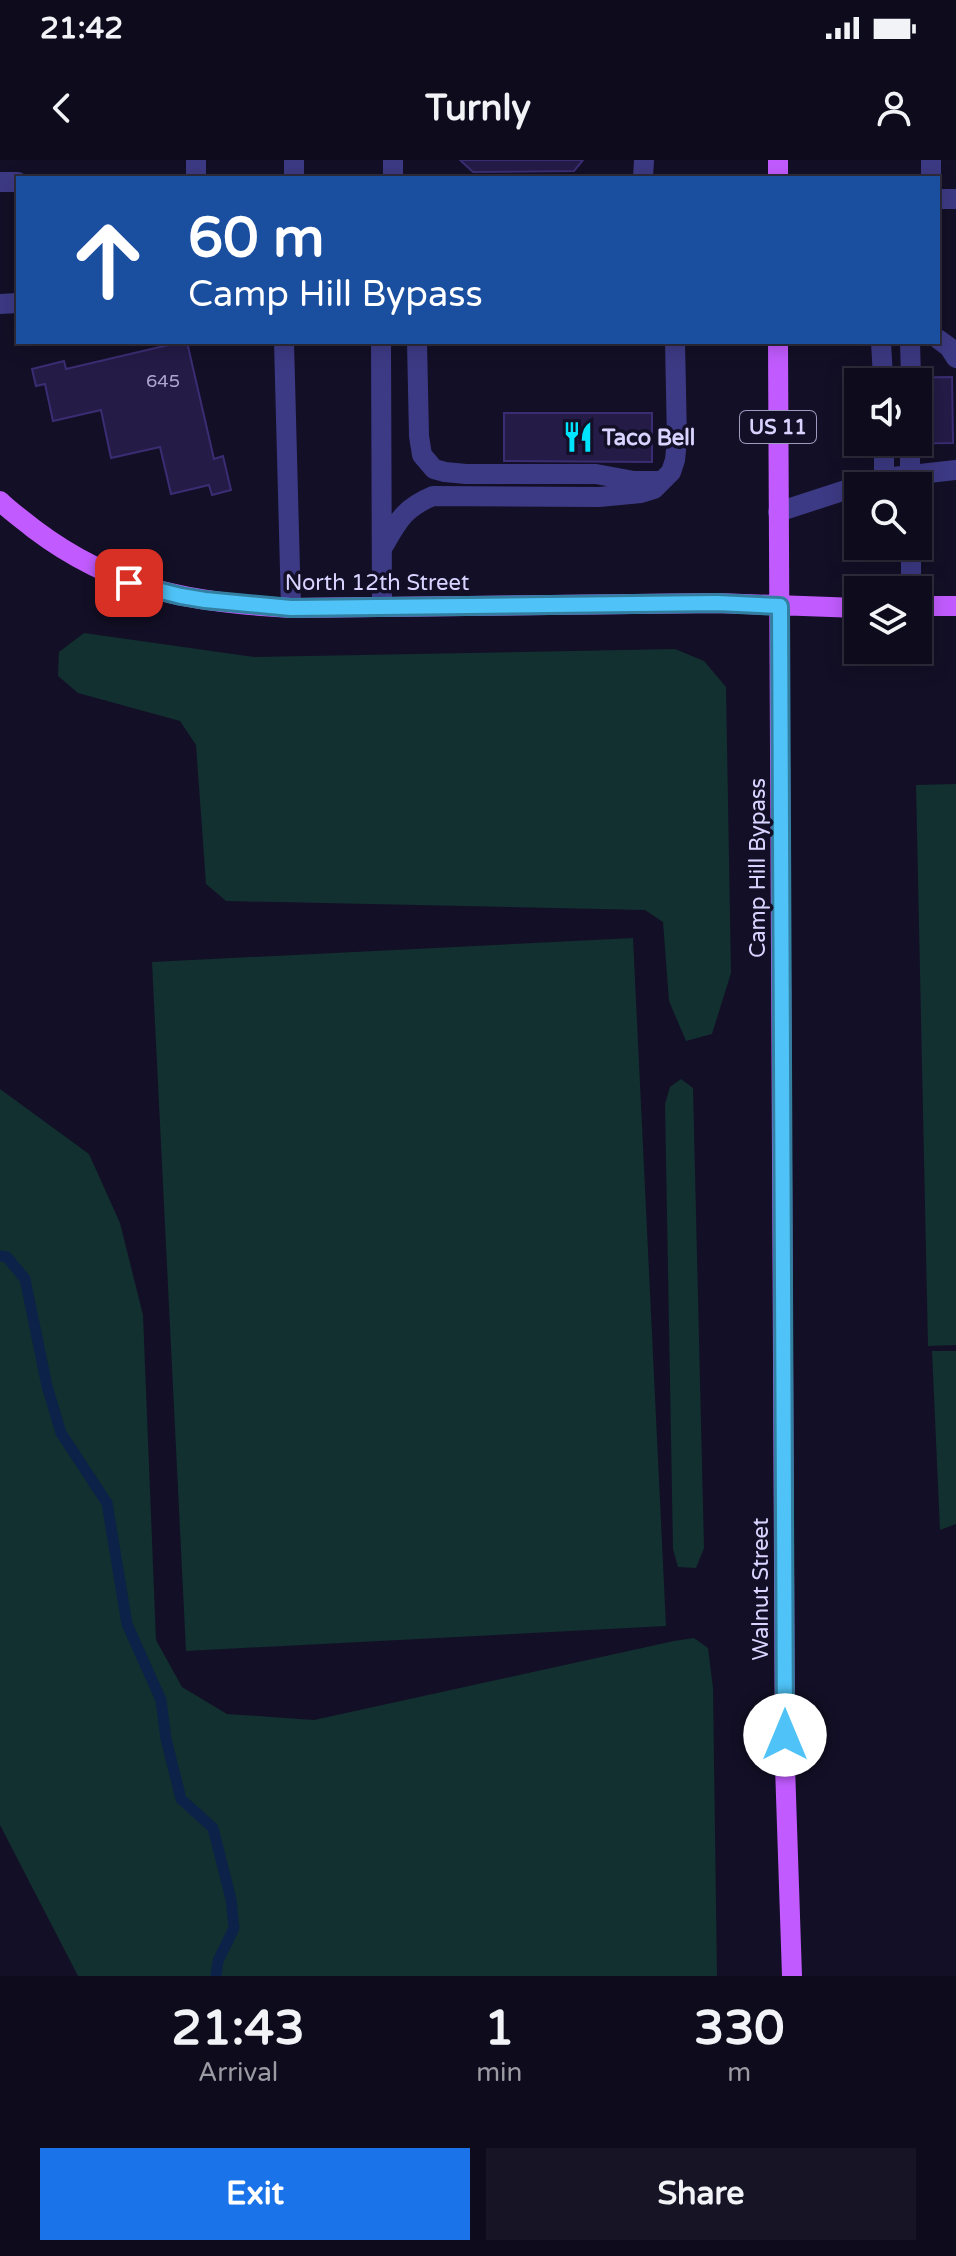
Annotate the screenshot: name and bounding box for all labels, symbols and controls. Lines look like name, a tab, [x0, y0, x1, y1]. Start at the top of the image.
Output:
text: 21:42	[40, 10, 123, 47]
icon: back	[40, 86, 84, 130]
icon: person	[872, 86, 916, 130]
text: Turnly	[425, 87, 531, 130]
text: 60 m	[188, 205, 324, 272]
icon: ahead	[56, 208, 160, 312]
text: Camp Hill Bypass	[188, 273, 483, 316]
map controls	[844, 368, 932, 664]
button: sound	[844, 368, 932, 456]
house number: 645	[146, 370, 180, 392]
road number: US 11	[740, 411, 816, 443]
restaurant icon: Taco Bell	[561, 420, 595, 454]
place label: Taco Bell	[601, 425, 695, 451]
button: search	[844, 472, 932, 560]
pin	[95, 549, 163, 617]
icon: arrive	[107, 561, 151, 605]
street label: North 12th Street	[285, 570, 469, 596]
button: layers	[844, 576, 932, 664]
street label: Camp Hill Bypass	[745, 778, 771, 958]
street label: Walnut Street	[748, 1518, 774, 1660]
position arrow	[743, 1693, 827, 1777]
text: 21:43	[172, 2000, 305, 2058]
text: 1	[484, 2000, 514, 2058]
text: 330	[694, 2000, 784, 2058]
text: Arrival	[198, 2057, 278, 2088]
text: min	[476, 2057, 522, 2088]
text: m	[727, 2057, 751, 2088]
button: Exit	[40, 2148, 470, 2240]
button: Share	[486, 2148, 916, 2240]

